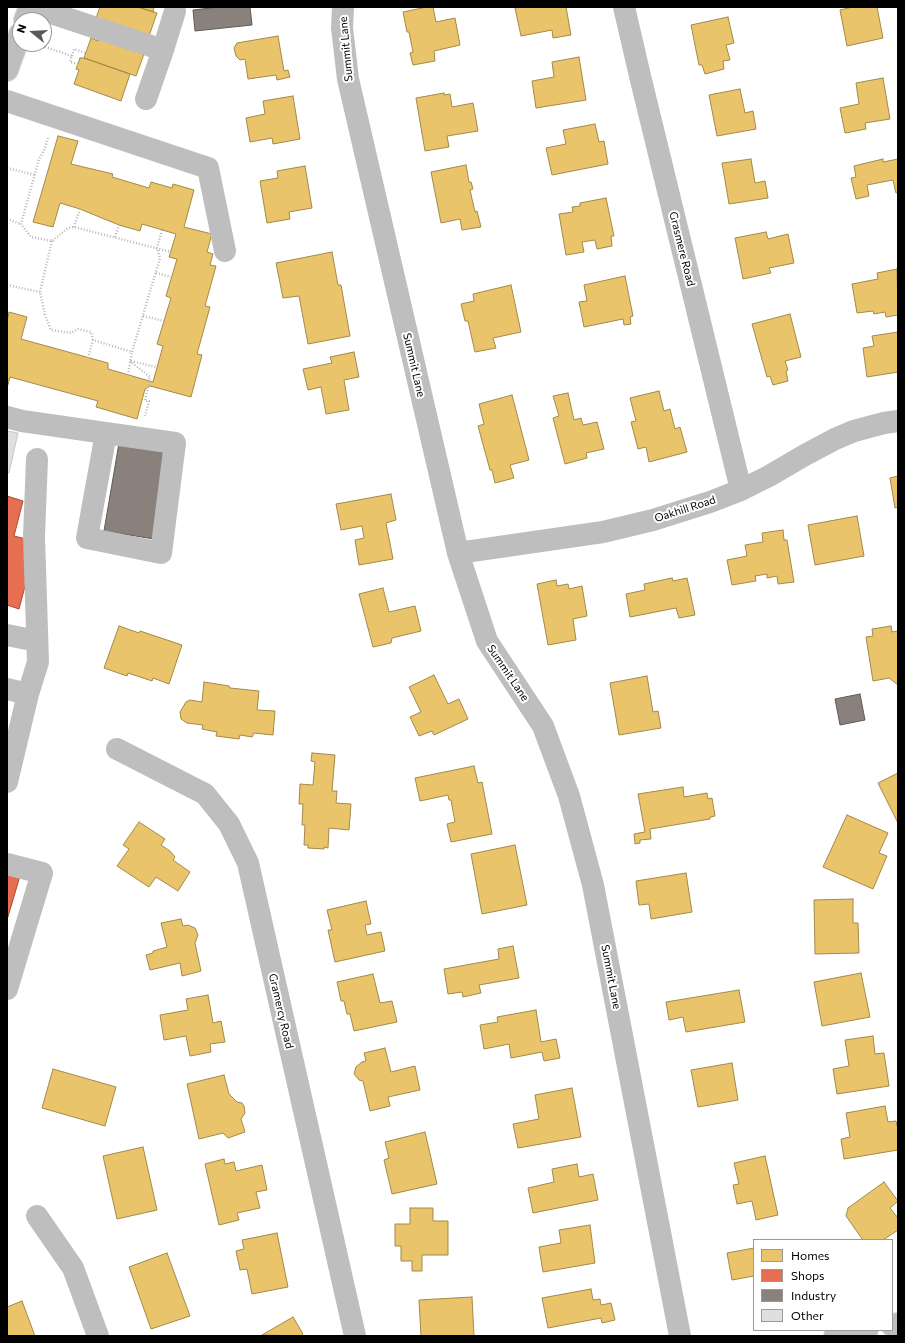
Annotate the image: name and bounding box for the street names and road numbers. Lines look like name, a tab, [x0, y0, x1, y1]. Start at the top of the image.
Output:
street label: Summit Lane	[337, 16, 355, 82]
street label: Grasmere Road	[666, 210, 698, 288]
street label: Summit Lane	[400, 332, 428, 398]
street label: Oakhill Road	[653, 493, 717, 525]
street label: Summit Lane	[484, 642, 532, 704]
street label: Summit Lane	[598, 944, 624, 1010]
street label: Gramercy Road	[266, 972, 296, 1050]

